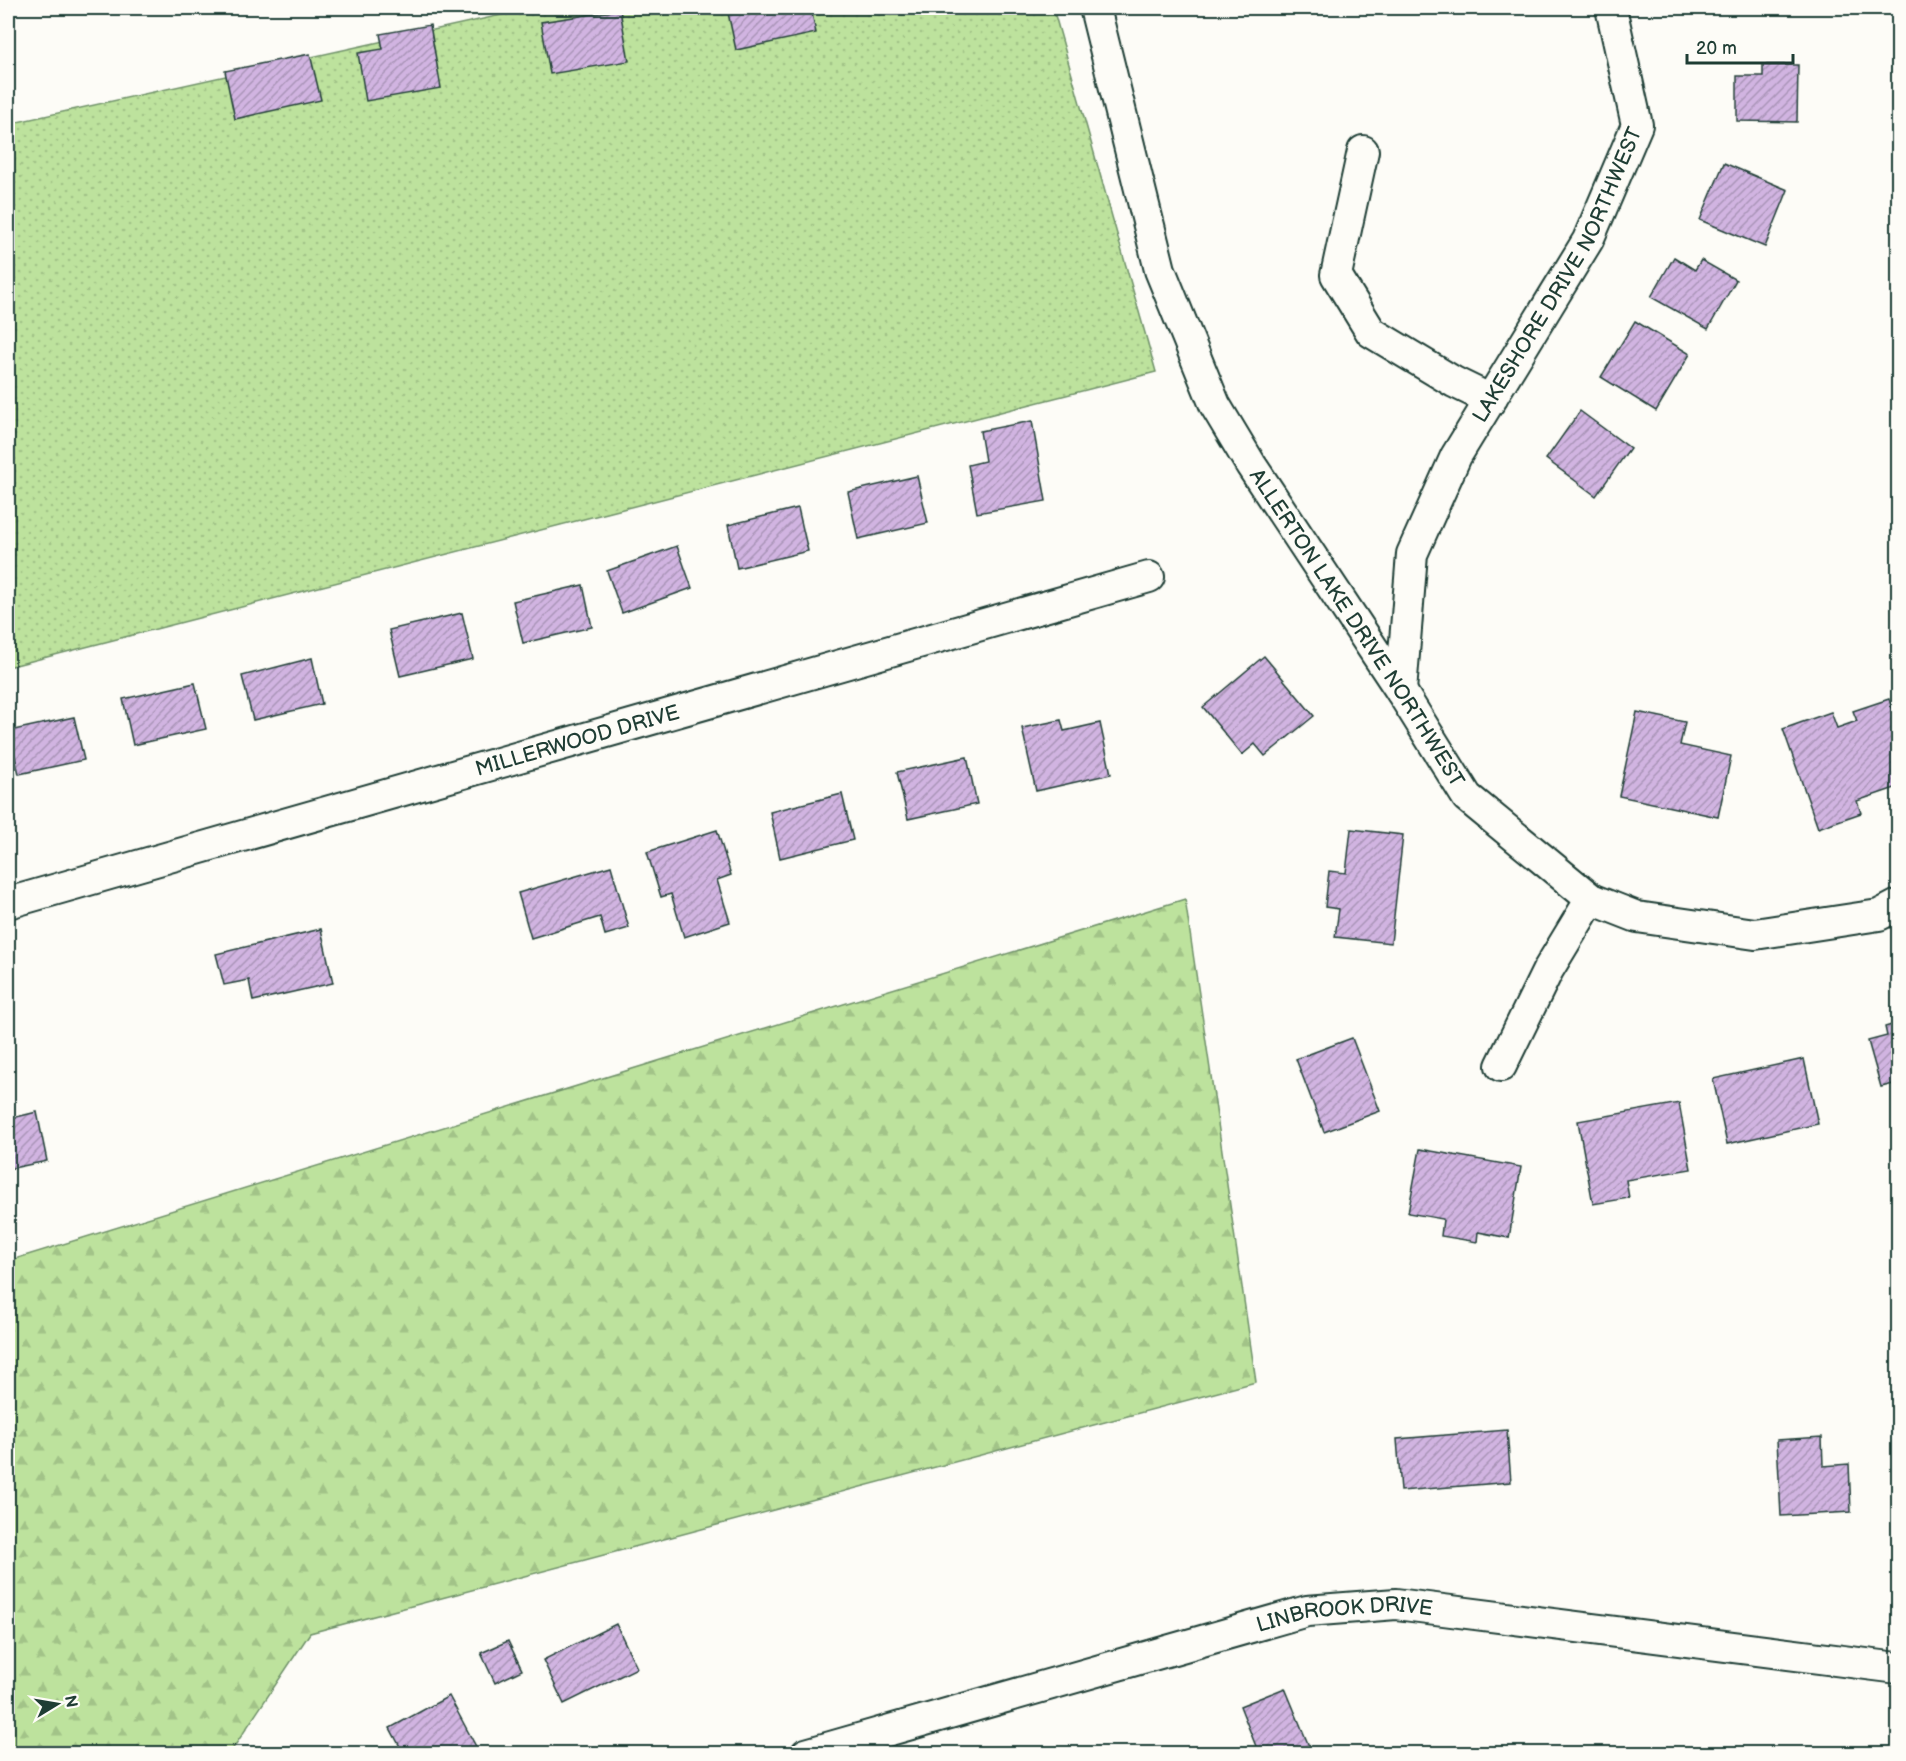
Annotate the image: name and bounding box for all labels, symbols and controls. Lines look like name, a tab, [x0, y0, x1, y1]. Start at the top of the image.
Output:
scale bar	[1687, 27, 1794, 65]
text: 20 m	[1696, 38, 1737, 59]
street label: LAKESHORE DRIVE NORTHWEST	[1467, 123, 1648, 427]
street label: ALLERTON LAKE DRIVE NORTHWEST	[1244, 464, 1470, 792]
street label: MILLERWOOD DRIVE	[473, 700, 682, 782]
street label: LINBROOK DRIVE	[1254, 1592, 1434, 1638]
north arrow	[27, 1674, 87, 1734]
text: N	[60, 1694, 81, 1709]

